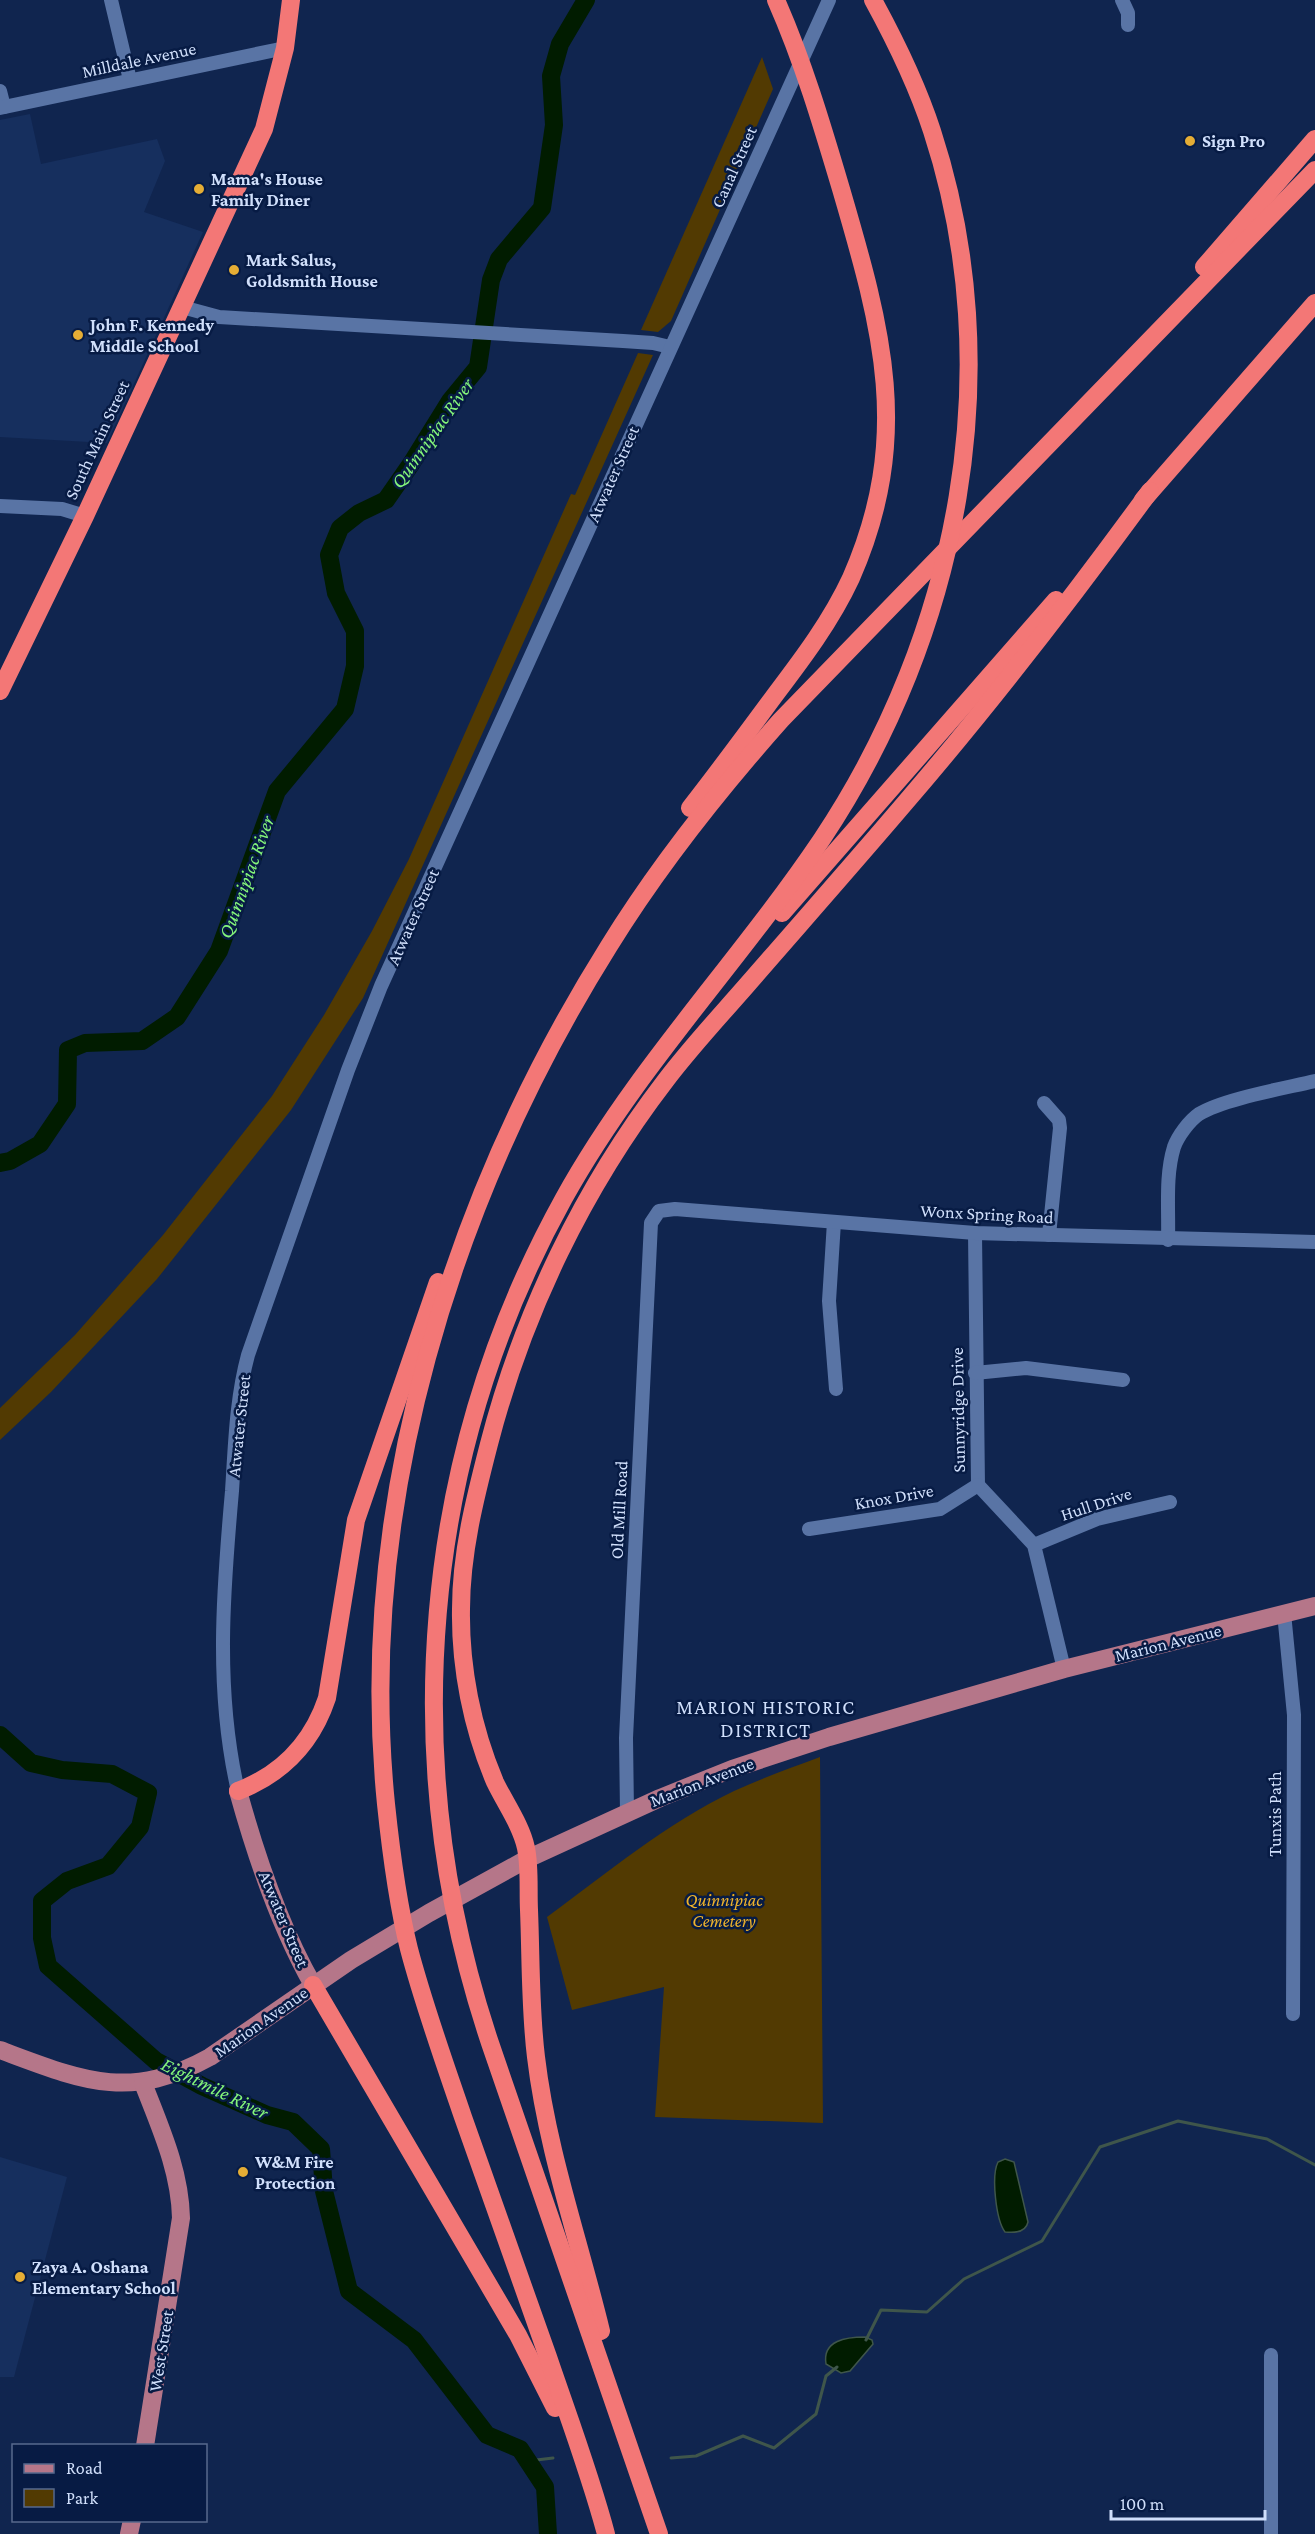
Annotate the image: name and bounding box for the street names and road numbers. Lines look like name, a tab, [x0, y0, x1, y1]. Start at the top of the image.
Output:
street label: Milldale Avenue	[80, 38, 198, 82]
street label: Canal Street	[707, 122, 761, 211]
street label: South Main Street	[61, 376, 134, 503]
street label: Atwater Street	[583, 422, 644, 525]
street label: Atwater Street	[383, 865, 444, 968]
street label: Wonx Spring Road	[920, 1201, 1055, 1228]
street label: Sunnyridge Drive	[947, 1347, 969, 1473]
street label: Atwater Street	[224, 1373, 254, 1478]
street label: Old Mill Road	[606, 1460, 632, 1560]
street label: Knox Drive	[853, 1480, 935, 1514]
street label: Hull Drive	[1058, 1483, 1134, 1525]
street label: Marion Avenue	[1113, 1620, 1224, 1666]
street label: Marion Avenue	[647, 1753, 757, 1811]
street label: Tunxis Path	[1265, 1771, 1285, 1857]
street label: Atwater Street	[255, 1868, 314, 1971]
street label: Marion Avenue	[210, 1982, 312, 2062]
street label: West Street	[145, 2308, 177, 2393]

